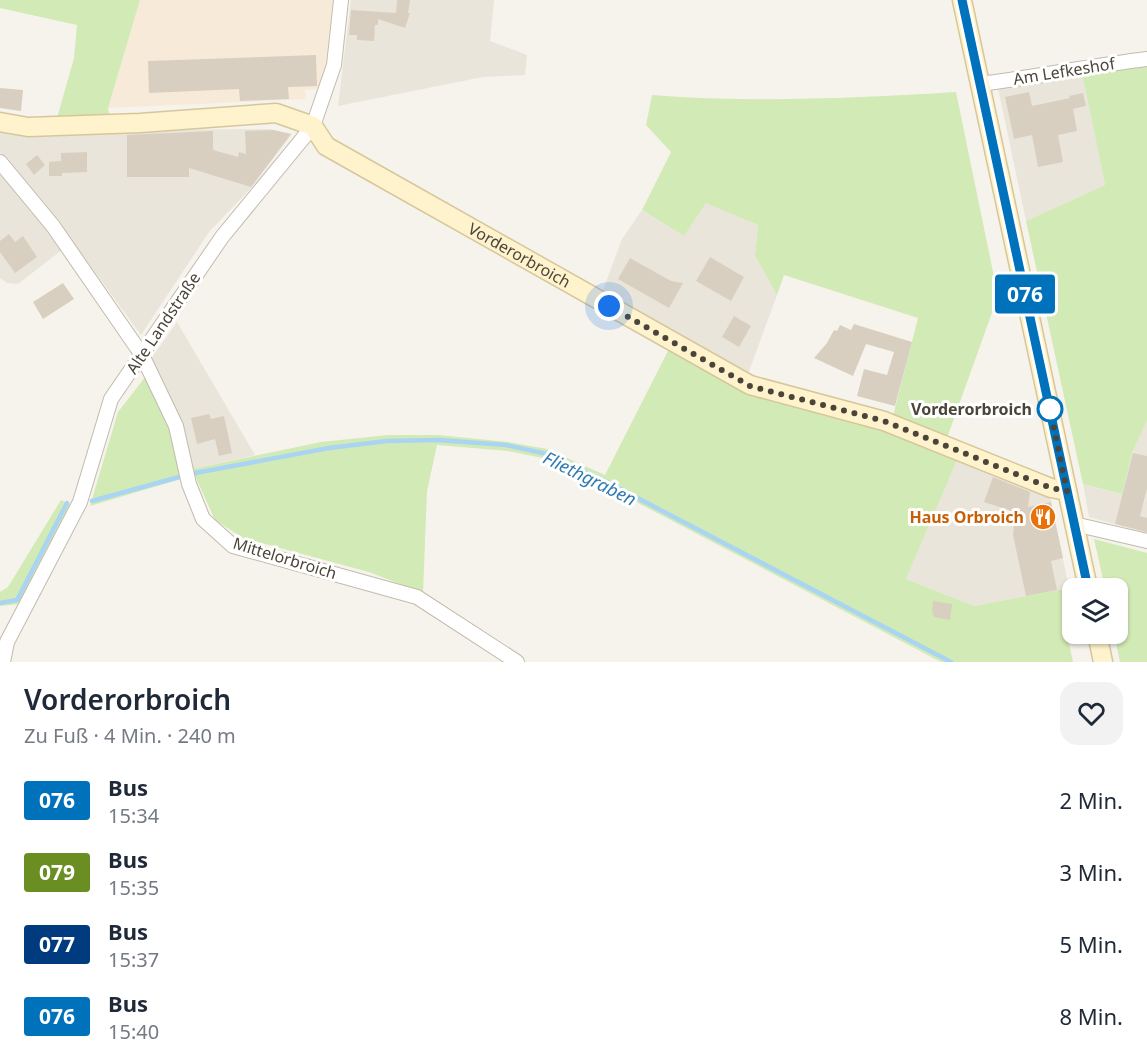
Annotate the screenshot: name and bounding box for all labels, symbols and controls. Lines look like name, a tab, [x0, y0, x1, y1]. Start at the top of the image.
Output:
street label: Am Lefkeshof	[1012, 52, 1118, 90]
street label: Vorderorbroich	[464, 217, 575, 293]
street label: Alte Landstraße	[121, 268, 205, 378]
line badge: 076	[990, 274, 1060, 314]
text: 076	[1007, 280, 1043, 308]
your location	[594, 291, 624, 321]
marker: Vorderorbroich	[1037, 396, 1063, 422]
place label: Vorderorbroich	[911, 398, 1032, 420]
water label: Fliethgraben	[540, 445, 640, 511]
restaurant icon: Haus Orbroich	[1028, 502, 1058, 532]
place label: Haus Orbroich	[909, 506, 1024, 528]
street label: Mittelorbroich	[231, 532, 339, 584]
map controls	[1062, 578, 1128, 644]
button: layers	[1062, 578, 1128, 644]
text: Vorderorbroich	[24, 680, 231, 718]
button: heart	[1060, 682, 1123, 745]
text: Zu Fuß · 4 Min. · 240 m	[24, 722, 236, 749]
text: Bus	[108, 772, 148, 802]
text: 2 Min.	[1060, 785, 1123, 815]
text: 076	[39, 786, 75, 814]
text: 15:34	[108, 802, 159, 829]
text: Bus	[108, 844, 148, 874]
text: 3 Min.	[1060, 857, 1123, 887]
text: 079	[39, 858, 75, 886]
text: 15:35	[108, 874, 159, 901]
text: Bus	[108, 916, 148, 946]
text: 5 Min.	[1060, 929, 1123, 959]
text: 077	[39, 930, 75, 958]
text: 15:37	[108, 946, 159, 973]
text: Bus	[108, 988, 148, 1018]
text: 8 Min.	[1060, 1001, 1123, 1031]
text: 076	[39, 1002, 75, 1030]
text: 15:40	[108, 1018, 159, 1045]

